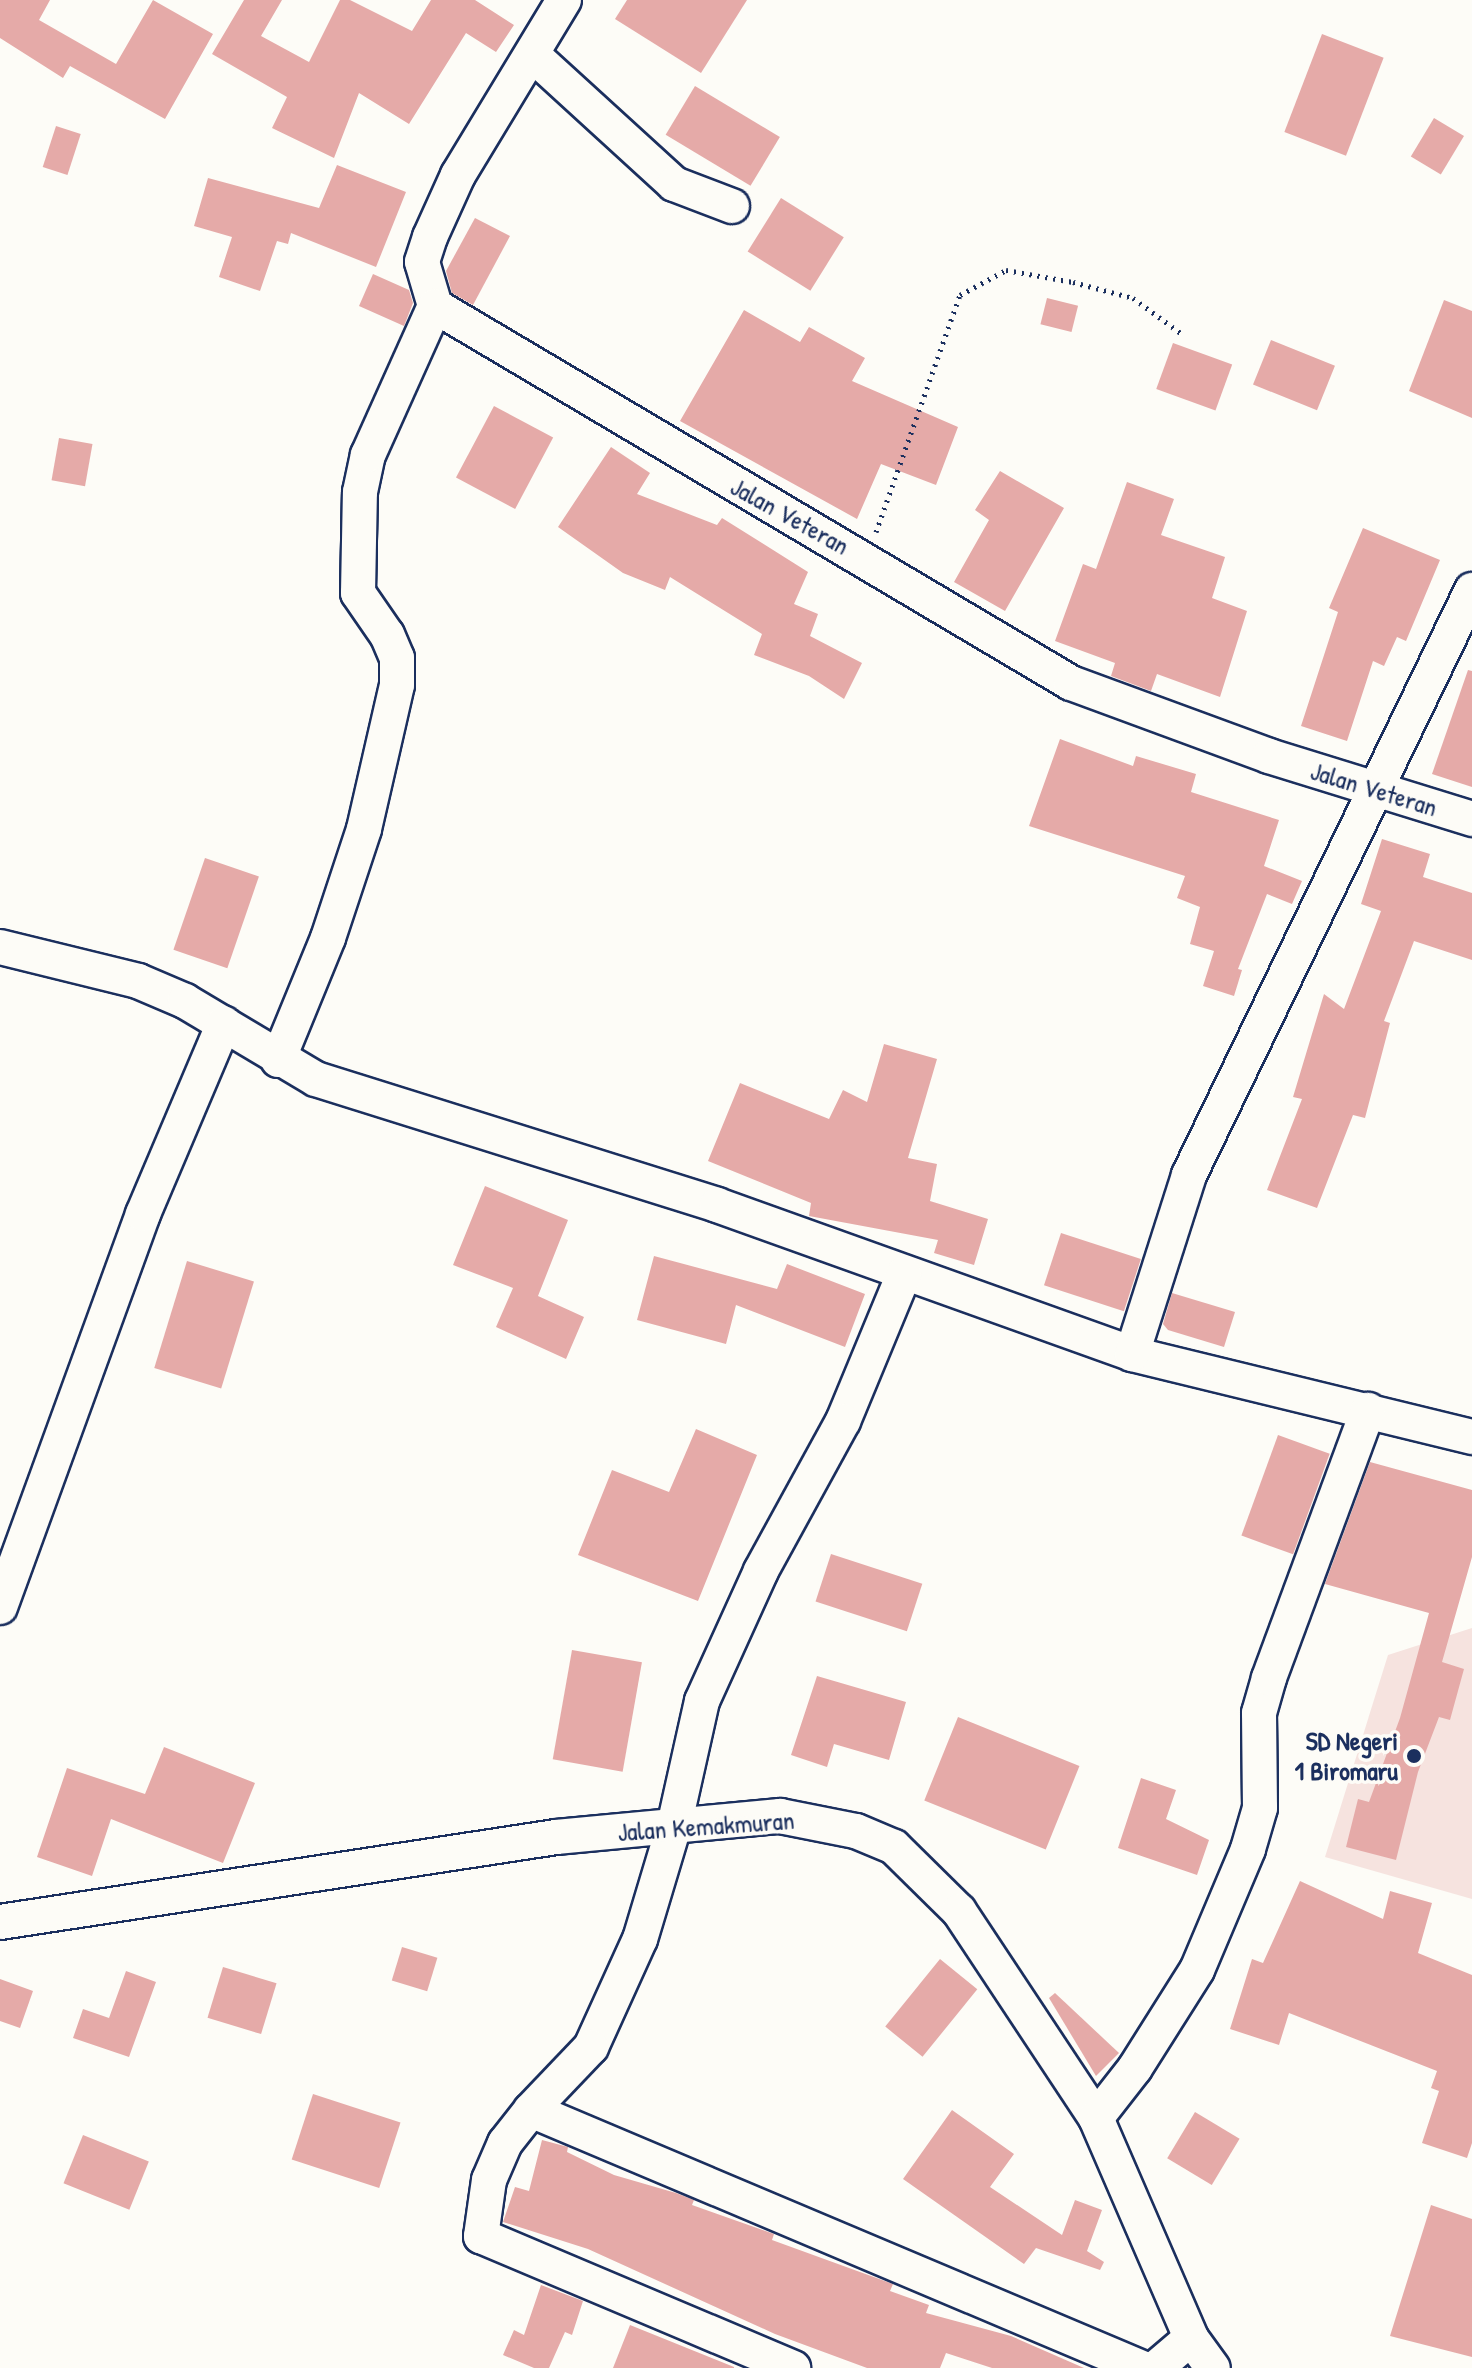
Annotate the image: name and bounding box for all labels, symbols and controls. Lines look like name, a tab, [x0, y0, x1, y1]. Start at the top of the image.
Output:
street label: Jalan Veteran	[725, 471, 855, 561]
street label: Jalan Veteran	[1307, 755, 1441, 823]
place label: SD Negeri 1 Biromaru	[1295, 1725, 1398, 1786]
marker: SD Negeri 1 Biromaru	[1405, 1747, 1423, 1765]
street label: Jalan Kemakmuran	[616, 1804, 796, 1848]

